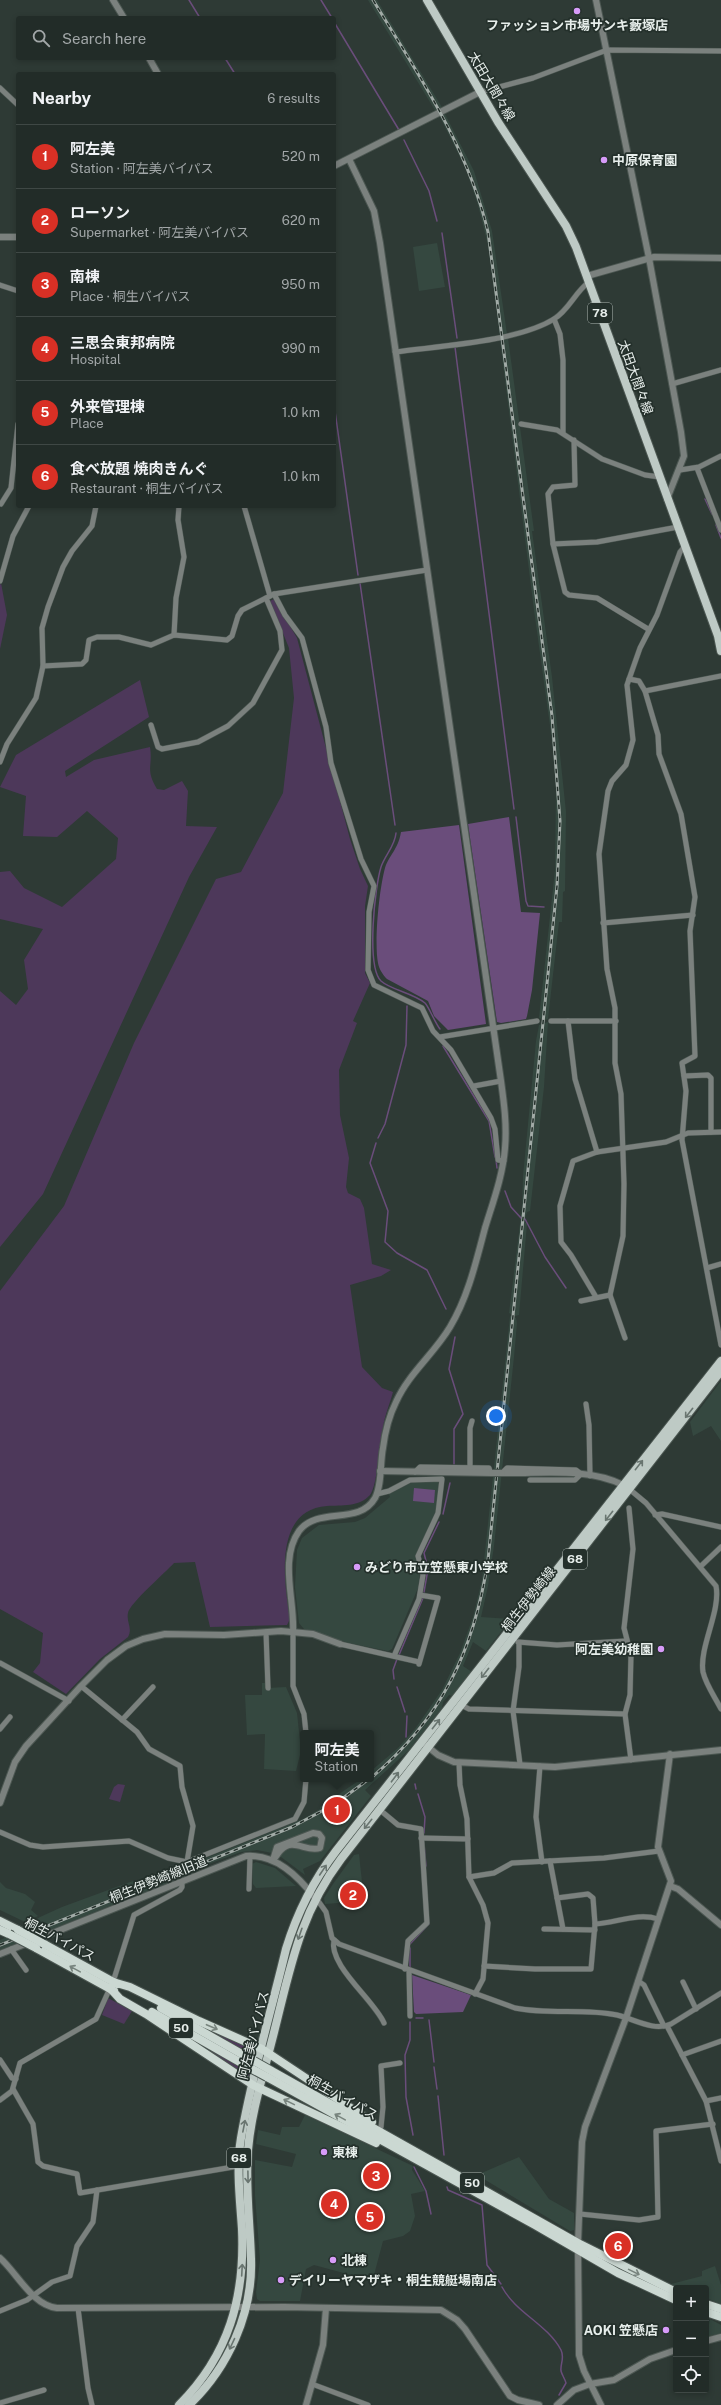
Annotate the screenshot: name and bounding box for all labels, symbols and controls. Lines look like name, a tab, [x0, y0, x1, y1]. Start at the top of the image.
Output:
marker: ファッション市場サンキ藪塚店	[572, 6, 582, 16]
search box	[16, 16, 336, 60]
place label: ファッション市場サンキ藪塚店	[486, 18, 668, 33]
icon: search	[30, 27, 52, 49]
text: Search here	[62, 30, 146, 47]
street label: 太田大間々線	[465, 49, 518, 124]
text: Nearby	[32, 88, 91, 108]
text: 6 results	[267, 91, 320, 106]
text: 阿左美	[70, 140, 115, 157]
text: 1	[42, 149, 48, 164]
text: 520 m	[282, 149, 320, 164]
place label: 中原保育園	[612, 153, 677, 168]
marker: 中原保育園	[599, 155, 609, 165]
text: Station · 阿左美バイパス	[70, 161, 213, 176]
text: ローソン	[70, 204, 130, 221]
text: 2	[41, 213, 49, 228]
text: 620 m	[282, 213, 320, 228]
text: Supermarket · 阿左美バイパス	[70, 225, 249, 240]
text: 南棟	[70, 268, 100, 285]
text: 3	[41, 277, 49, 292]
text: 950 m	[281, 277, 320, 292]
text: Place · 桐生バイパス	[70, 289, 191, 304]
road number: 78	[588, 303, 612, 323]
text: 三思会東邦病院	[70, 334, 175, 351]
street label: 太田大間々線	[615, 338, 656, 416]
text: 4	[41, 341, 49, 356]
text: 990 m	[282, 341, 320, 356]
text: Hospital	[70, 352, 121, 367]
text: 外来管理棟	[70, 398, 145, 415]
text: 5	[41, 405, 49, 420]
text: 1.0 km	[282, 405, 320, 420]
text: Place	[70, 416, 104, 431]
text: 食べ放題 焼肉きんぐ	[70, 460, 208, 477]
text: 6	[41, 469, 49, 484]
text: 1.0 km	[282, 469, 320, 484]
text: Restaurant · 桐生バイパス	[70, 481, 223, 496]
your location	[486, 1406, 506, 1426]
one-way arrow	[684, 1408, 693, 1419]
one-way arrow	[634, 1460, 643, 1471]
one-way arrow	[605, 1510, 613, 1521]
road number: 68	[563, 1549, 587, 1569]
place label: みどり市立笠懸東小学校	[365, 1560, 508, 1575]
marker: みどり市立笠懸東小学校	[352, 1562, 362, 1572]
street label: 桐生伊勢崎線	[498, 1564, 558, 1635]
place label: 阿左美幼稚園	[575, 1642, 653, 1657]
marker: 阿左美幼稚園	[656, 1644, 666, 1654]
one-way arrow	[481, 1667, 489, 1678]
one-way arrow	[432, 1718, 441, 1729]
popup	[300, 1730, 374, 1782]
text: 阿左美	[314, 1741, 360, 1758]
text: Station	[314, 1759, 358, 1774]
one-way arrow	[391, 1771, 400, 1782]
pin: 1	[324, 1795, 350, 1825]
one-way arrow	[364, 1818, 373, 1829]
street label: 桐生伊勢崎線旧道	[107, 1853, 209, 1906]
one-way arrow	[319, 1864, 327, 1876]
pin: 2	[340, 1880, 366, 1910]
street label: 桐生バイパス	[22, 1915, 98, 1964]
one-way arrow	[296, 1927, 303, 1940]
one-way arrow	[70, 1965, 82, 1973]
street label: 阿左美バイパス	[235, 1989, 272, 2081]
road number: 50	[169, 2018, 193, 2038]
one-way arrow	[206, 2024, 218, 2031]
street label: 桐生バイパス	[305, 2072, 380, 2123]
one-way arrow	[284, 2097, 296, 2105]
one-way arrow	[334, 2113, 346, 2121]
one-way arrow	[240, 2120, 248, 2133]
place label: 東棟	[332, 2145, 358, 2160]
marker: 東棟	[319, 2147, 329, 2157]
road number: 68	[227, 2148, 251, 2168]
pin: 3	[363, 2161, 389, 2191]
one-way arrow	[244, 2170, 252, 2183]
road number: 50	[460, 2173, 484, 2193]
pin: 4	[321, 2189, 347, 2219]
pin: 5	[357, 2202, 383, 2232]
pin: 6	[605, 2231, 631, 2261]
place label: 北棟	[341, 2253, 367, 2268]
marker: 北棟	[328, 2255, 338, 2265]
one-way arrow	[239, 2264, 246, 2277]
one-way arrow	[628, 2269, 640, 2276]
place label: デイリーヤマザキ・桐生競艇場南店	[289, 2273, 497, 2288]
marker: デイリーヤマザキ・桐生競艇場南店	[276, 2275, 286, 2285]
map controls	[673, 2285, 709, 2393]
button: +	[673, 2285, 709, 2321]
button: −	[673, 2321, 709, 2357]
place label: AOKI 笠懸店	[584, 2323, 658, 2338]
marker: AOKI 笠懸店	[661, 2325, 671, 2335]
one-way arrow	[228, 2338, 235, 2350]
button: locate	[673, 2357, 709, 2393]

